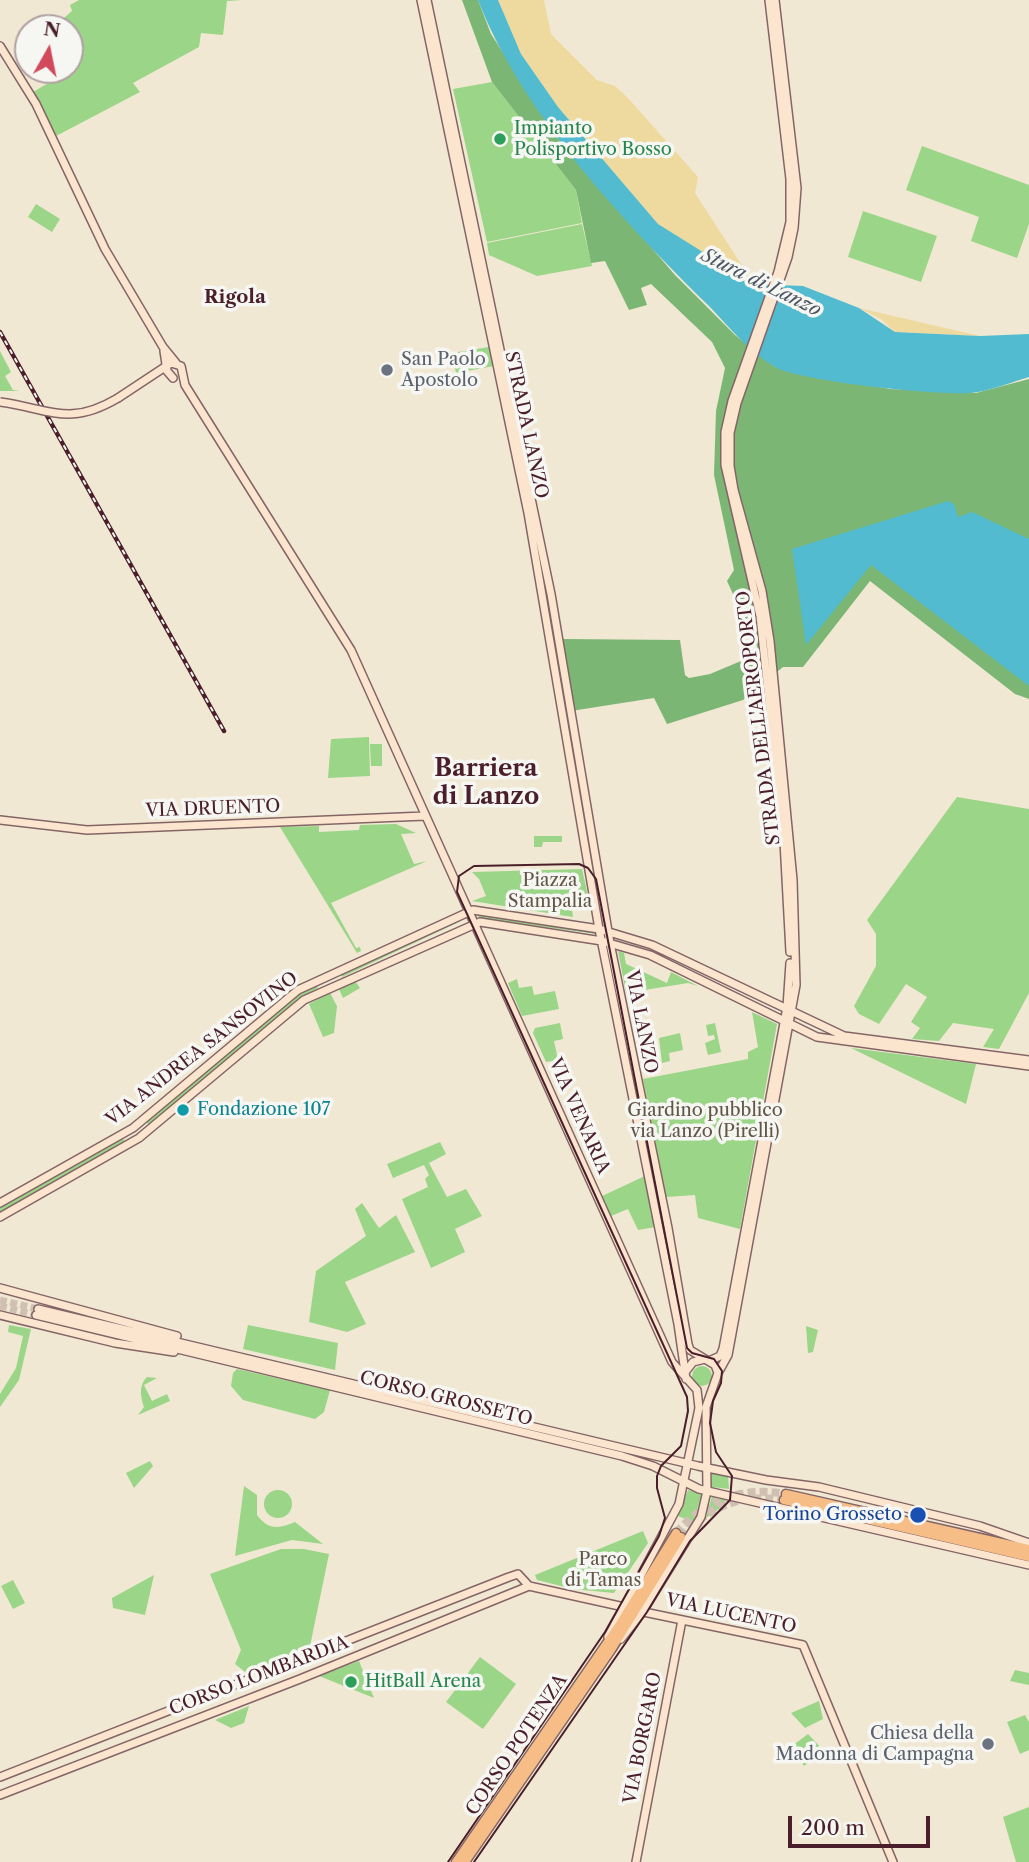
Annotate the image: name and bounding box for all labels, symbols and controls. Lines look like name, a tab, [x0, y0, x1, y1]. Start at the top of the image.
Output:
north arrow	[14, 14, 84, 84]
text: N	[42, 17, 62, 42]
place label: Impianto Polisportivo Bosso	[514, 118, 672, 160]
marker: Impianto Polisportivo Bosso	[492, 131, 508, 147]
water label: Stura di Lanzo	[697, 244, 825, 322]
district label: Rigola	[204, 287, 266, 309]
place label: San Paolo Apostolo	[401, 349, 486, 392]
street label: STRADA LANZO	[500, 349, 552, 501]
marker: San Paolo Apostolo	[379, 362, 395, 378]
street label: STRADA DELL'AEROPORTO	[733, 590, 785, 846]
district label: Barriera di Lanzo	[433, 755, 539, 811]
street label: VIA DRUENTO	[145, 796, 281, 822]
park label: Piazza Stampalia	[508, 870, 592, 912]
street label: VIA ANDREA SANSOVINO	[102, 967, 302, 1131]
street label: VIA LANZO	[620, 968, 662, 1076]
street label: VIA VENARIA	[544, 1055, 614, 1177]
place label: Fondazione 107	[197, 1099, 330, 1121]
park label: Giardino pubblico via Lanzo (Pirelli)	[627, 1100, 783, 1142]
marker: Fondazione 107	[175, 1102, 191, 1118]
street label: CORSO GROSSETO	[357, 1367, 535, 1431]
place label: Torino Grosseto	[763, 1504, 902, 1526]
marker: Torino Grosseto	[908, 1505, 928, 1525]
park label: Parco di Tamas	[565, 1549, 641, 1592]
street label: VIA LUCENTO	[664, 1590, 798, 1638]
street label: CORSO LOMBARDIA	[166, 1632, 352, 1720]
street label: CORSO POTENZA	[462, 1670, 572, 1820]
street label: VIA BORGARO	[620, 1670, 666, 1806]
place label: HitBall Arena	[365, 1671, 481, 1693]
marker: HitBall Arena	[343, 1674, 359, 1690]
place label: Chiesa della Madonna di Campagna	[775, 1723, 974, 1766]
marker: Chiesa della Madonna di Campagna	[980, 1736, 996, 1752]
scale bar	[791, 1802, 933, 1846]
text: 200 m	[801, 1815, 865, 1840]

